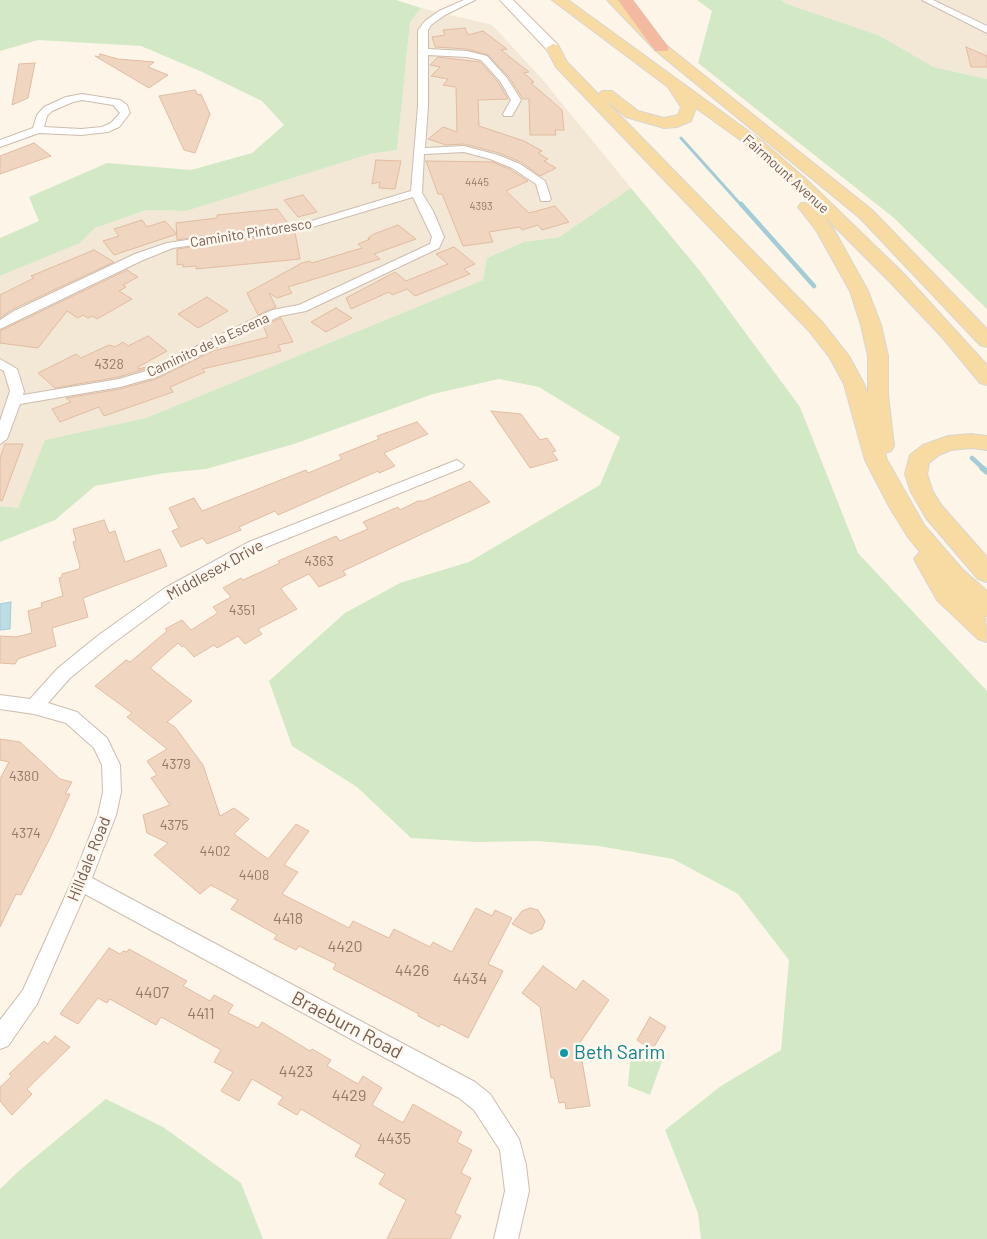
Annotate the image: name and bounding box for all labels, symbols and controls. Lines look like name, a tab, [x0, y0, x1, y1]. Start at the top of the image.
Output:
street label: Fairmount Avenue	[740, 131, 832, 217]
house number: 4445	[465, 175, 489, 189]
house number: 4393	[469, 199, 493, 213]
street label: Caminito Pintoresco	[189, 215, 313, 251]
street label: Caminito de la Escena	[144, 309, 272, 381]
house number: 4328	[94, 356, 124, 372]
street label: Middlesex Drive	[163, 536, 267, 604]
house number: 4363	[304, 553, 334, 569]
house number: 4351	[229, 602, 255, 618]
house number: 4379	[162, 756, 190, 772]
house number: 4380	[9, 768, 39, 784]
street label: Hilldale Road	[63, 814, 115, 904]
house number: 4375	[160, 817, 188, 833]
house number: 4374	[11, 825, 41, 841]
house number: 4402	[200, 843, 230, 859]
house number: 4408	[239, 867, 269, 883]
house number: 4418	[273, 909, 303, 929]
house number: 4420	[327, 937, 363, 957]
house number: 4426	[395, 961, 429, 981]
house number: 4434	[453, 969, 487, 989]
house number: 4407	[135, 983, 169, 1003]
street label: Braeburn Road	[288, 986, 406, 1064]
house number: 4411	[187, 1004, 215, 1024]
place label: Beth Sarim	[574, 1042, 665, 1064]
marker: Beth Sarim	[558, 1047, 570, 1059]
house number: 4423	[279, 1062, 313, 1082]
house number: 4429	[332, 1086, 366, 1106]
house number: 4435	[377, 1129, 411, 1149]

